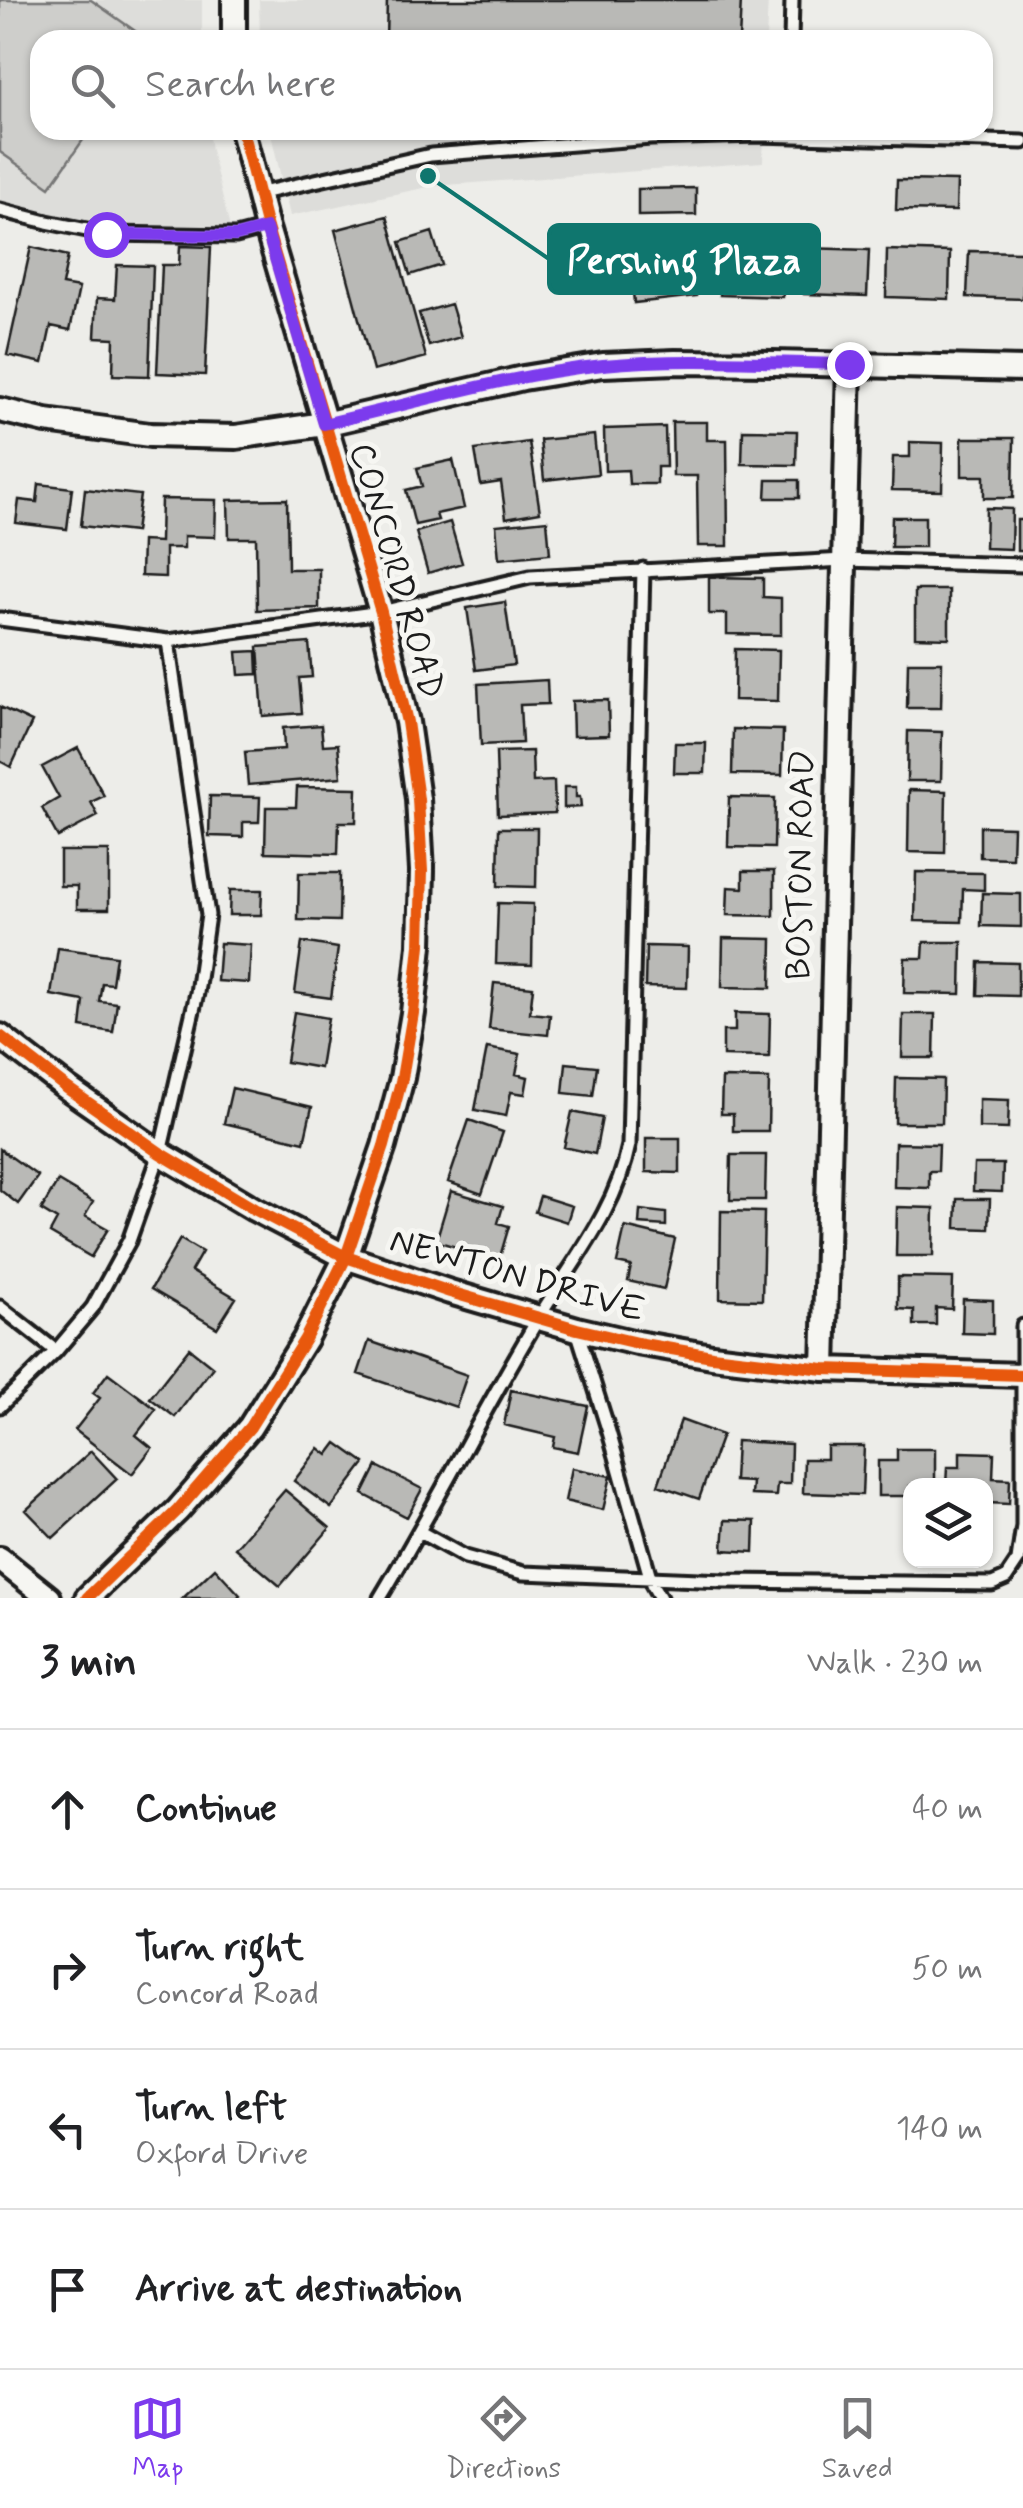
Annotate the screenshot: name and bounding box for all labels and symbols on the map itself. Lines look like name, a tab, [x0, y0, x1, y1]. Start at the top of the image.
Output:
route start	[84, 212, 130, 258]
callout: Pershing Plaza	[549, 225, 819, 293]
text: Pershing Plaza	[567, 238, 801, 292]
route end	[827, 342, 873, 388]
street label: CONCORD ROAD	[338, 438, 454, 704]
street label: BOSTON ROAD	[776, 749, 826, 981]
street label: NEWTON DRIVE	[384, 1218, 650, 1334]

